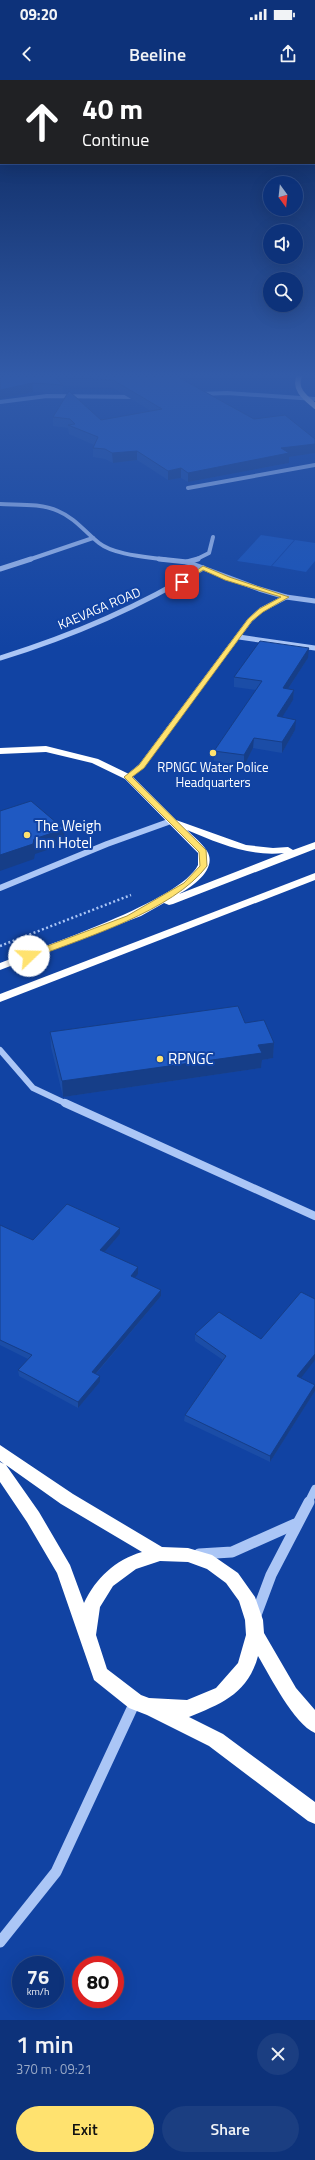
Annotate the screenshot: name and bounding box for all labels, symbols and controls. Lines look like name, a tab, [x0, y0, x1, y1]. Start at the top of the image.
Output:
text: 09:20	[20, 3, 57, 26]
text: Beeline	[129, 41, 186, 68]
icon: back	[16, 43, 38, 65]
icon: share	[277, 43, 299, 65]
text: 40 m	[82, 87, 143, 130]
icon: ahead	[16, 96, 68, 148]
text: Continue	[82, 126, 149, 153]
north arrow	[263, 176, 303, 216]
map controls	[263, 176, 303, 312]
button: sound	[263, 224, 303, 264]
button: search	[263, 272, 303, 312]
pin	[165, 565, 199, 599]
icon: arrive	[171, 571, 193, 593]
street label: KAEVAGA ROAD	[54, 582, 144, 634]
marker: RPNGC Water Police Headquarters	[208, 748, 218, 758]
place label: RPNGC Water Police Headquarters	[157, 757, 269, 792]
place label: The Weigh Inn Hotel	[35, 814, 101, 854]
marker: The Weigh Inn Hotel	[22, 830, 32, 840]
position arrow	[8, 935, 50, 977]
place label: RPNGC	[168, 1047, 214, 1070]
marker: RPNGC	[155, 1054, 165, 1064]
speed limit sign: 80	[72, 1956, 124, 2008]
text: 76	[27, 1961, 49, 1992]
text: km/h	[27, 1984, 49, 1999]
text: 1 min	[16, 2026, 74, 2062]
button: close	[257, 2033, 299, 2075]
text: 370 m · 09:21	[16, 2059, 92, 2079]
button: Exit	[16, 2106, 154, 2152]
button: Share	[162, 2106, 299, 2152]

